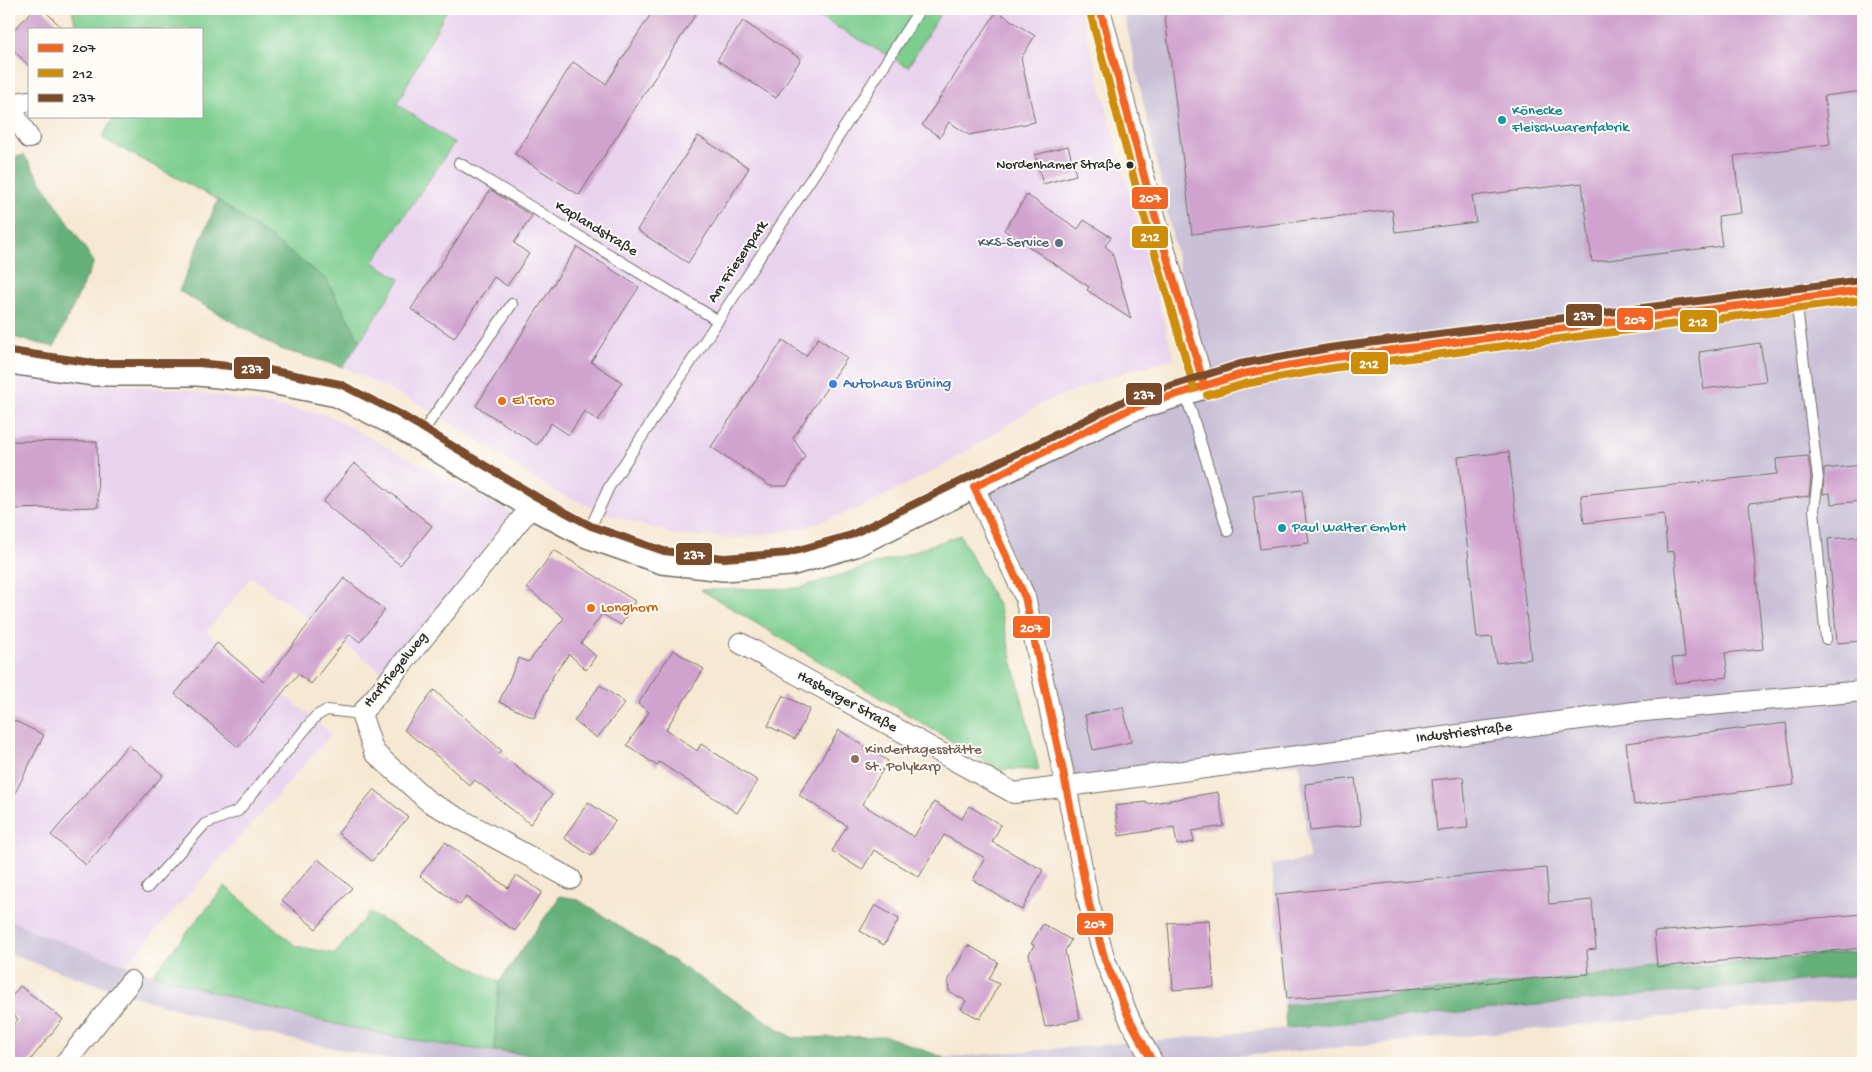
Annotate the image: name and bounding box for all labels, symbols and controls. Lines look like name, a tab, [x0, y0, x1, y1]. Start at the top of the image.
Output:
legend	[28, 28, 202, 118]
text: 207	[72, 40, 97, 58]
text: 212	[72, 66, 93, 84]
text: 237	[72, 90, 96, 108]
place label: Könecke Fleischwarenfabrik	[1511, 102, 1630, 137]
marker: Könecke Fleischwarenfabrik	[1496, 114, 1508, 126]
place label: Nordenhamer Straße	[996, 157, 1122, 174]
marker: Nordenhamer Straße	[1125, 160, 1135, 170]
line badge: 207	[1131, 186, 1169, 210]
text: 207	[1139, 191, 1162, 208]
street label: Kaplandstraße	[551, 197, 641, 261]
street label: Am Friesenpark	[704, 216, 773, 306]
line badge: 212	[1131, 225, 1169, 249]
text: 212	[1140, 230, 1160, 247]
place label: KKS-Service	[978, 234, 1049, 252]
marker: KKS-Service	[1053, 237, 1065, 249]
line badge: 237	[1565, 303, 1603, 327]
line badge: 207	[1616, 307, 1654, 331]
text: 237	[1573, 309, 1595, 326]
line badge: 212	[1679, 309, 1718, 333]
text: 207	[1624, 313, 1647, 330]
text: 212	[1688, 315, 1708, 332]
line badge: 212	[1350, 351, 1389, 375]
line badge: 237	[233, 356, 271, 380]
text: 212	[1359, 357, 1379, 374]
text: 237	[241, 362, 263, 379]
place label: Autohaus Brüning	[843, 375, 951, 393]
marker: Autohaus Brüning	[827, 378, 839, 390]
line badge: 237	[1125, 382, 1163, 406]
text: 237	[1133, 388, 1155, 405]
place label: El Toro	[512, 392, 555, 410]
marker: El Toro	[496, 395, 508, 407]
place label: Paul Walter GmbH	[1291, 519, 1407, 537]
marker: Paul Walter GmbH	[1276, 522, 1288, 534]
line badge: 237	[675, 542, 713, 566]
text: 237	[683, 548, 705, 565]
place label: Longhorn	[601, 599, 658, 617]
marker: Longhorn	[585, 602, 597, 614]
line badge: 207	[1012, 615, 1051, 639]
text: 207	[1020, 621, 1043, 638]
street label: Hartriegelweg	[360, 629, 432, 711]
street label: Hasberger Straße	[794, 667, 901, 737]
street label: Industriestraße	[1415, 718, 1513, 748]
place label: Kindertagesstätte St. Polykarp	[865, 741, 982, 776]
marker: Kindertagesstätte St. Polykarp	[849, 753, 861, 765]
line badge: 207	[1076, 912, 1114, 936]
text: 207	[1084, 917, 1107, 934]

